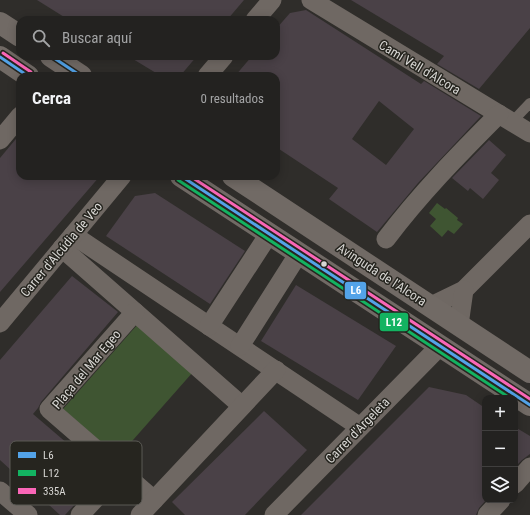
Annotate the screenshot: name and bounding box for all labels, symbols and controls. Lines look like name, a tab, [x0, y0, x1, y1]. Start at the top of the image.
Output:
search box	[16, 16, 280, 60]
icon: search	[30, 27, 52, 49]
text: Buscar aquí	[62, 29, 132, 47]
street label: Camí Vell d'Alcora	[376, 37, 463, 98]
text: Cerca	[32, 88, 71, 108]
text: 0 resultados	[200, 91, 264, 106]
street label: Carrer d'Alcúdia de Veo	[17, 199, 105, 300]
street label: Avinguda de l'Alcora	[334, 240, 429, 309]
unlabelled marker	[319, 259, 329, 269]
line badge: L6	[344, 281, 367, 300]
text: L6	[351, 284, 362, 297]
line badge: L12	[379, 312, 409, 332]
text: L12	[386, 316, 403, 329]
street label: Plaça del Mar Egeo	[49, 327, 124, 412]
street label: Carrer d'Argeleta	[322, 394, 392, 466]
map controls	[482, 395, 518, 503]
button: +	[482, 395, 518, 431]
button: −	[482, 431, 518, 467]
legend	[10, 441, 142, 505]
text: L6	[43, 449, 54, 462]
text: L12	[43, 467, 59, 480]
button: layers	[482, 467, 518, 503]
text: 335A	[43, 485, 66, 498]

